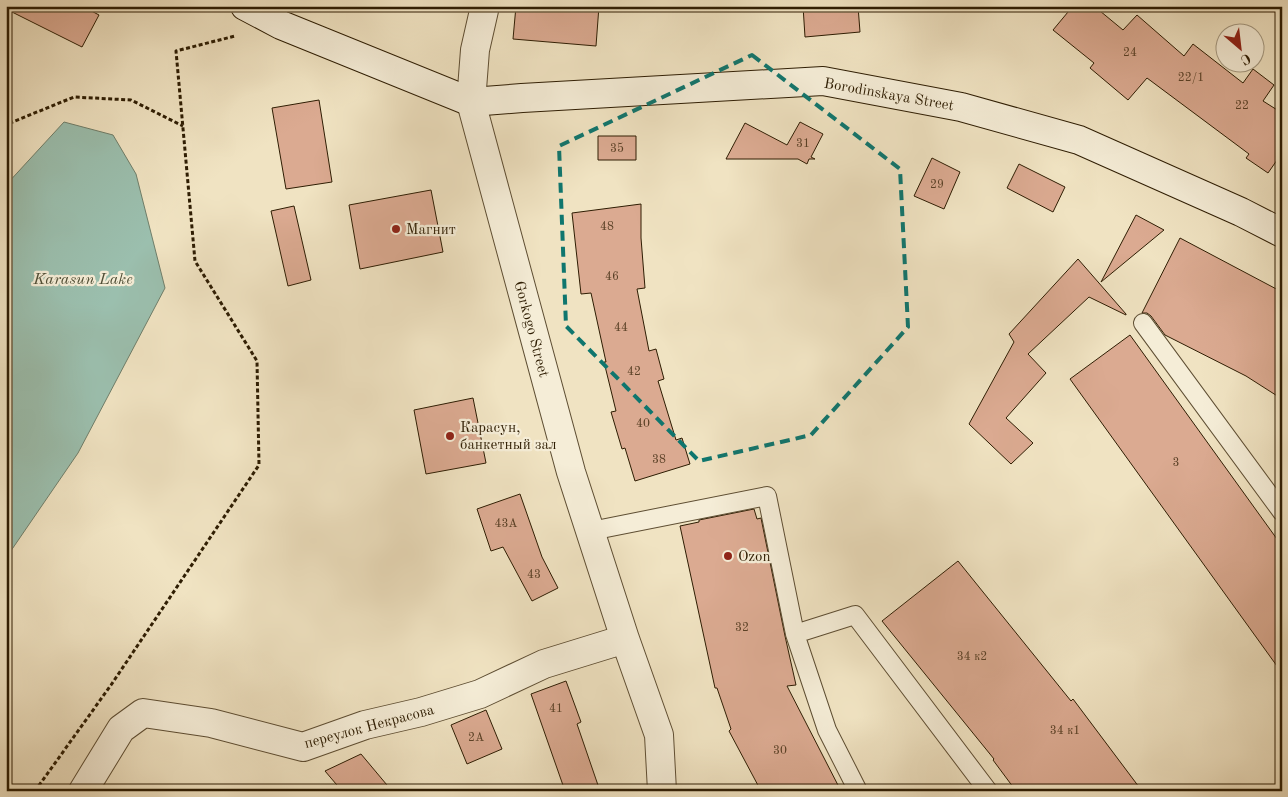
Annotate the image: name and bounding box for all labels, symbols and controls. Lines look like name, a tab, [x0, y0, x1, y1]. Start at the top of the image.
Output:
north arrow	[1216, 22, 1266, 72]
house number: 24	[1123, 47, 1137, 59]
text: С	[1238, 50, 1253, 67]
house number: 22/1	[1178, 72, 1204, 84]
street label: Borodinskaya Street	[823, 77, 955, 114]
house number: 22	[1235, 100, 1249, 112]
house number: 31	[796, 138, 810, 150]
house number: 35	[610, 142, 624, 155]
house number: 29	[930, 179, 944, 191]
house number: 48	[600, 221, 614, 233]
marker: Магнит	[390, 223, 402, 235]
place label: Магнит	[406, 223, 456, 238]
house number: 46	[605, 271, 619, 283]
water label: Karasun Lake	[32, 272, 133, 288]
street label: Gorkogo Street	[510, 280, 551, 379]
house number: 44	[614, 322, 628, 334]
house number: 42	[627, 366, 641, 378]
house number: 40	[636, 418, 650, 430]
place label: Карасун, банкетный зал	[460, 421, 556, 453]
marker: Карасун, банкетный зал	[444, 430, 456, 442]
house number: 38	[652, 454, 666, 466]
house number: 3	[1173, 457, 1179, 469]
house number: 43А	[494, 518, 518, 530]
marker: Ozon	[722, 550, 734, 562]
place label: Ozon	[738, 550, 771, 565]
house number: 43	[527, 569, 541, 581]
house number: 32	[735, 622, 749, 634]
house number: 34 к2	[957, 651, 987, 663]
street label: переулок Некрасова	[303, 703, 436, 752]
house number: 41	[549, 703, 563, 715]
house number: 34 к1	[1050, 725, 1080, 737]
house number: 2А	[468, 732, 484, 744]
house number: 30	[773, 745, 787, 757]

